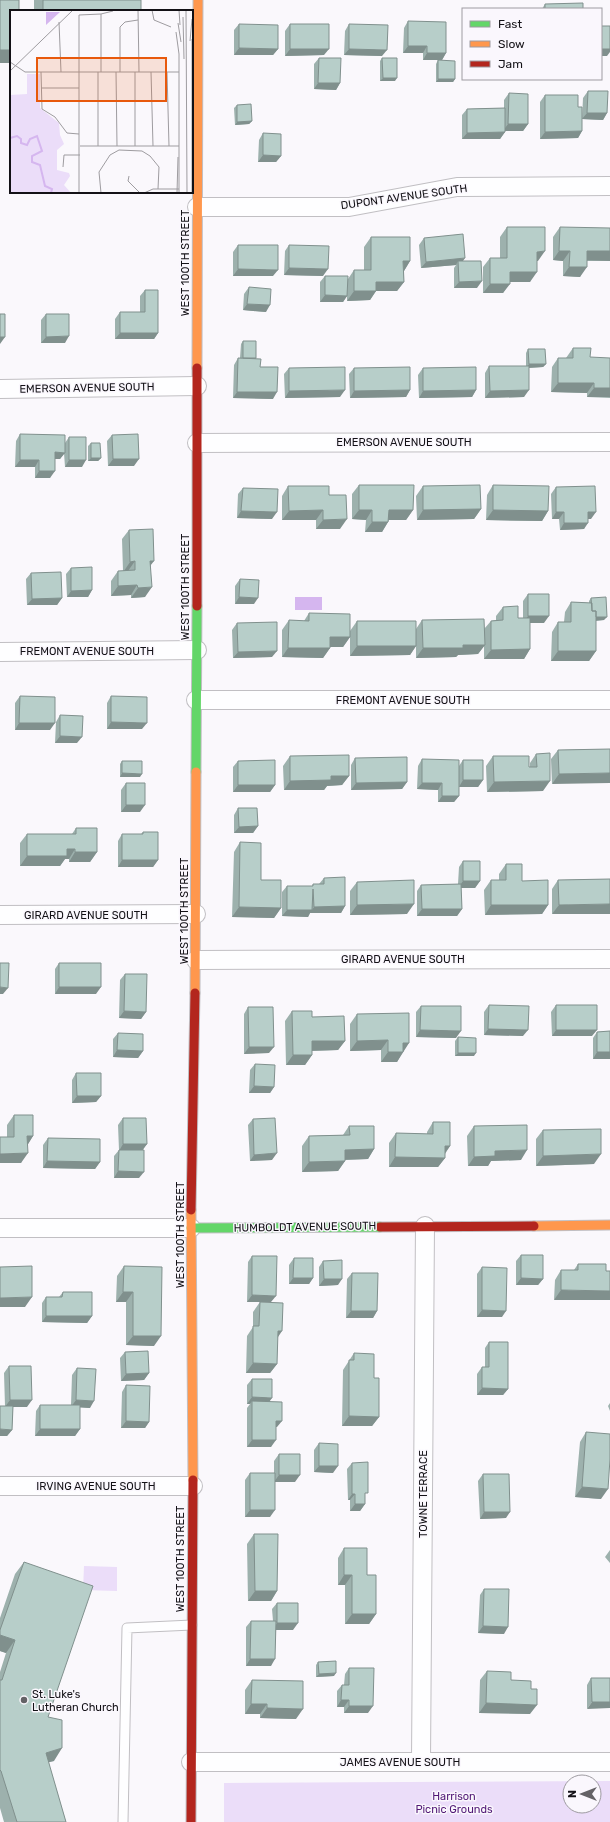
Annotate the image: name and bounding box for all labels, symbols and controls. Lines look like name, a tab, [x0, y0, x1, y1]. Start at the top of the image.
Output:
legend	[462, 8, 602, 80]
inset map	[10, 10, 193, 193]
text: Fast	[498, 17, 522, 31]
text: Slow	[498, 37, 525, 51]
text: Jam	[498, 57, 523, 71]
street label: DUPONT AVENUE SOUTH	[340, 182, 468, 212]
street label: WEST 100TH STREET	[179, 209, 192, 316]
street label: EMERSON AVENUE SOUTH	[19, 380, 155, 396]
street label: EMERSON AVENUE SOUTH	[336, 436, 472, 449]
street label: WEST 100TH STREET	[179, 533, 192, 640]
street label: FREMONT AVENUE SOUTH	[20, 645, 154, 658]
street label: FREMONT AVENUE SOUTH	[336, 694, 470, 707]
street label: WEST 100TH STREET	[178, 857, 191, 964]
street label: GIRARD AVENUE SOUTH	[24, 909, 148, 922]
street label: GIRARD AVENUE SOUTH	[341, 953, 465, 966]
street label: WEST 100TH STREET	[174, 1181, 187, 1288]
street label: HUMBOLDT AVENUE SOUTH	[233, 1219, 377, 1235]
street label: TOWNE TERRACE	[417, 1450, 430, 1538]
street label: IRVING AVENUE SOUTH	[36, 1480, 156, 1493]
street label: WEST 100TH STREET	[174, 1505, 187, 1612]
place label: St. Luke's Lutheran Church	[32, 1688, 119, 1714]
marker: St. Luke's Lutheran Church	[19, 1695, 29, 1705]
street label: JAMES AVENUE SOUTH	[340, 1756, 460, 1769]
north arrow	[562, 1774, 602, 1814]
park label: Harrison Picnic Grounds	[415, 1790, 493, 1816]
text: N	[566, 1790, 579, 1798]

